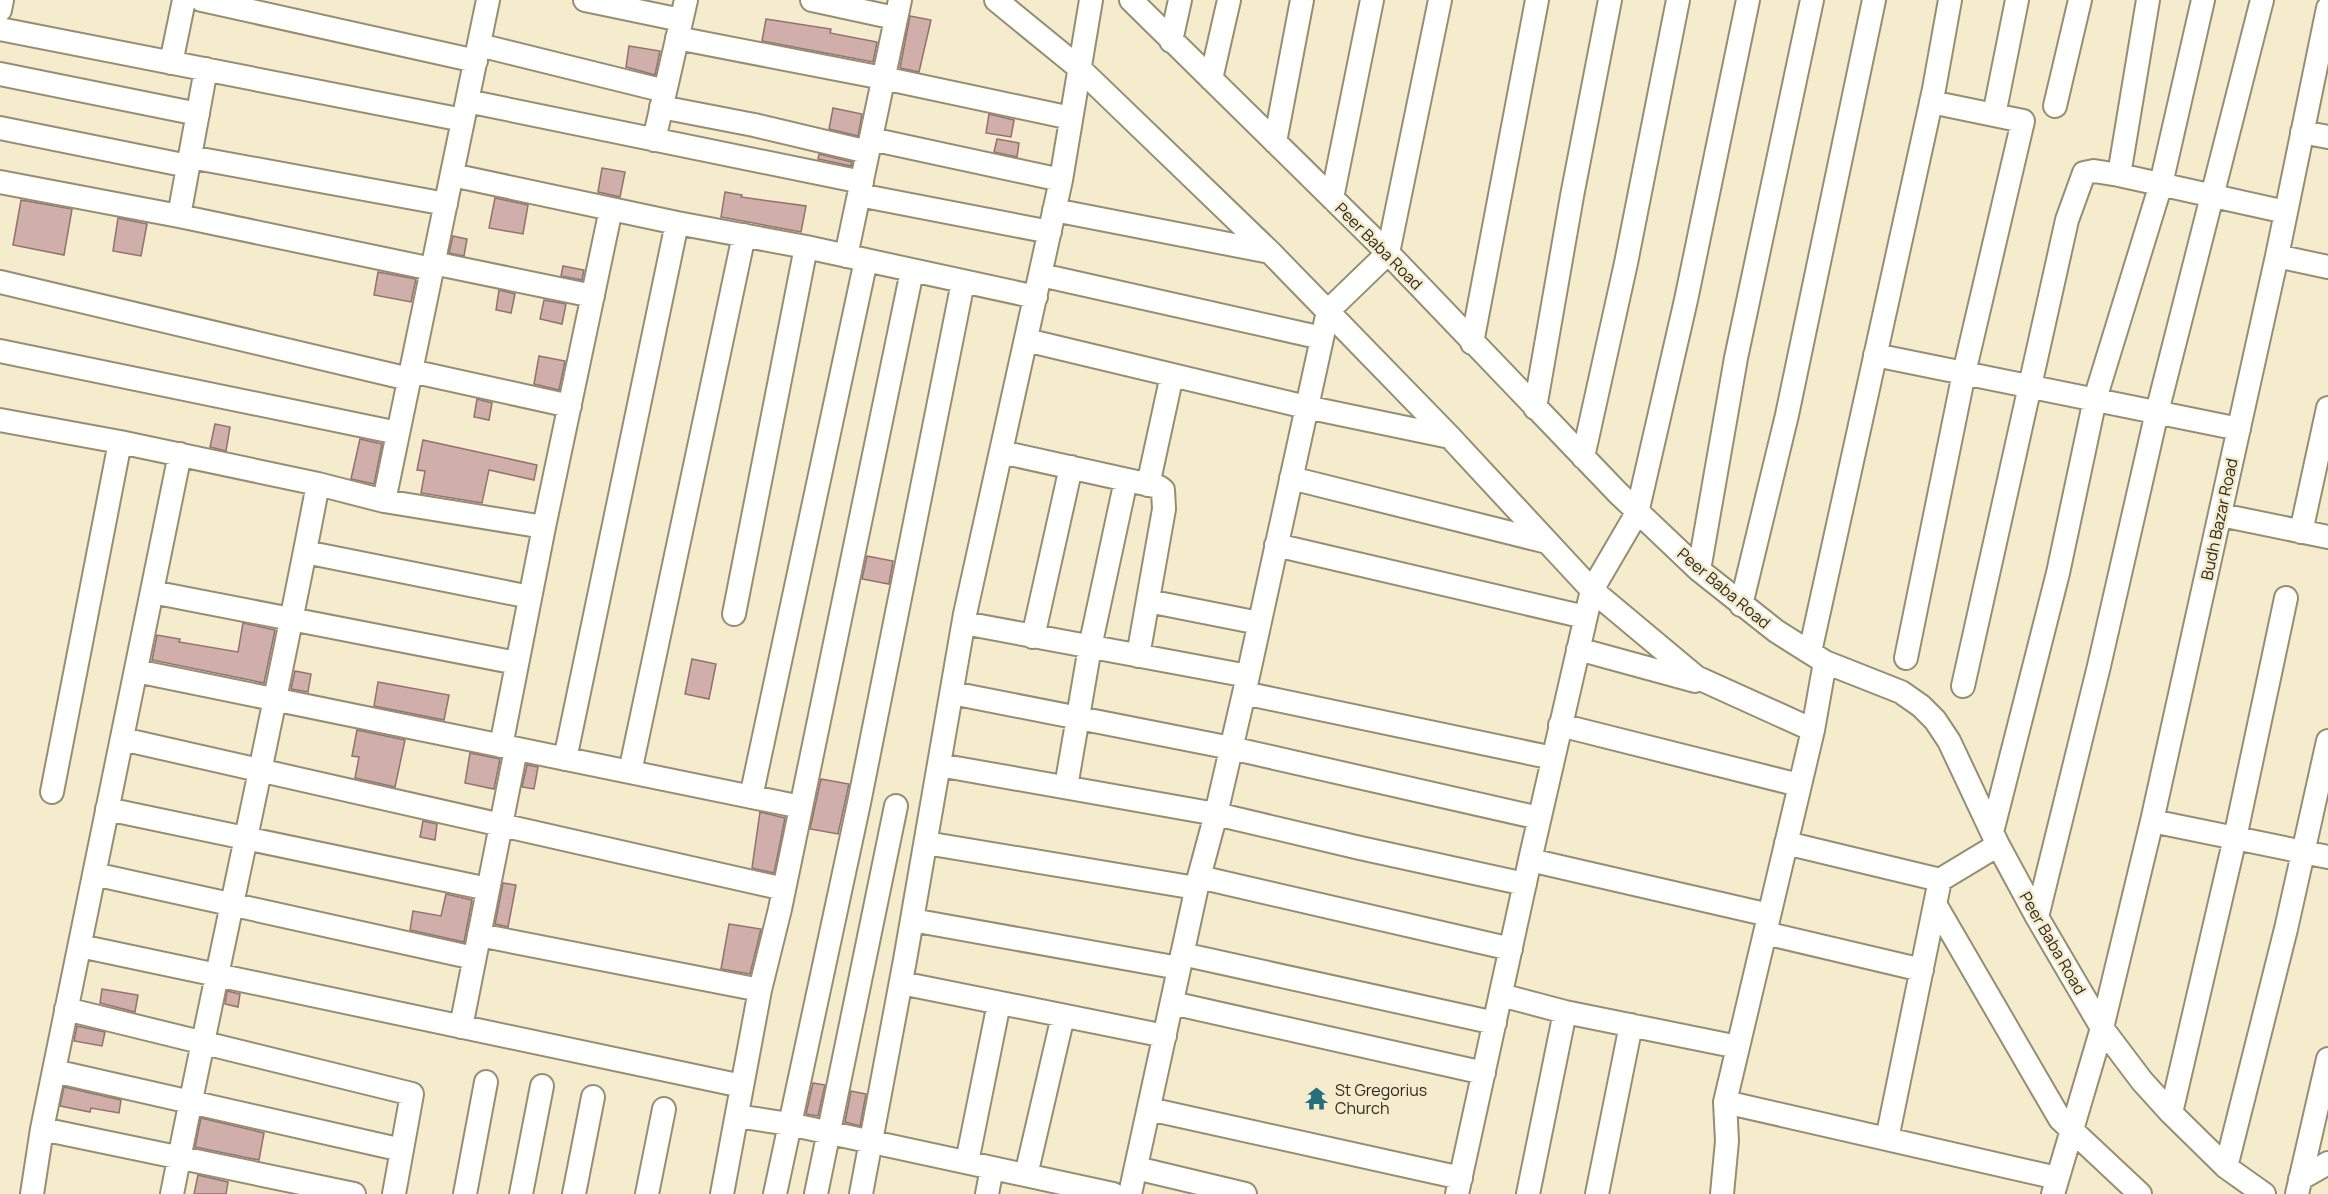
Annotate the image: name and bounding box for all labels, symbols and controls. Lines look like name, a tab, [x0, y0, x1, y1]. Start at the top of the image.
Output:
street label: Peer Baba Road	[1330, 197, 1428, 295]
street label: Budh Bazar Road	[2195, 456, 2243, 582]
street label: Peer Baba Road	[1673, 542, 1775, 634]
street label: Peer Baba Road	[2015, 888, 2091, 998]
place label: St Gregorius Church	[1335, 1079, 1427, 1119]
temple icon: St Gregorius Church	[1304, 1086, 1330, 1112]

